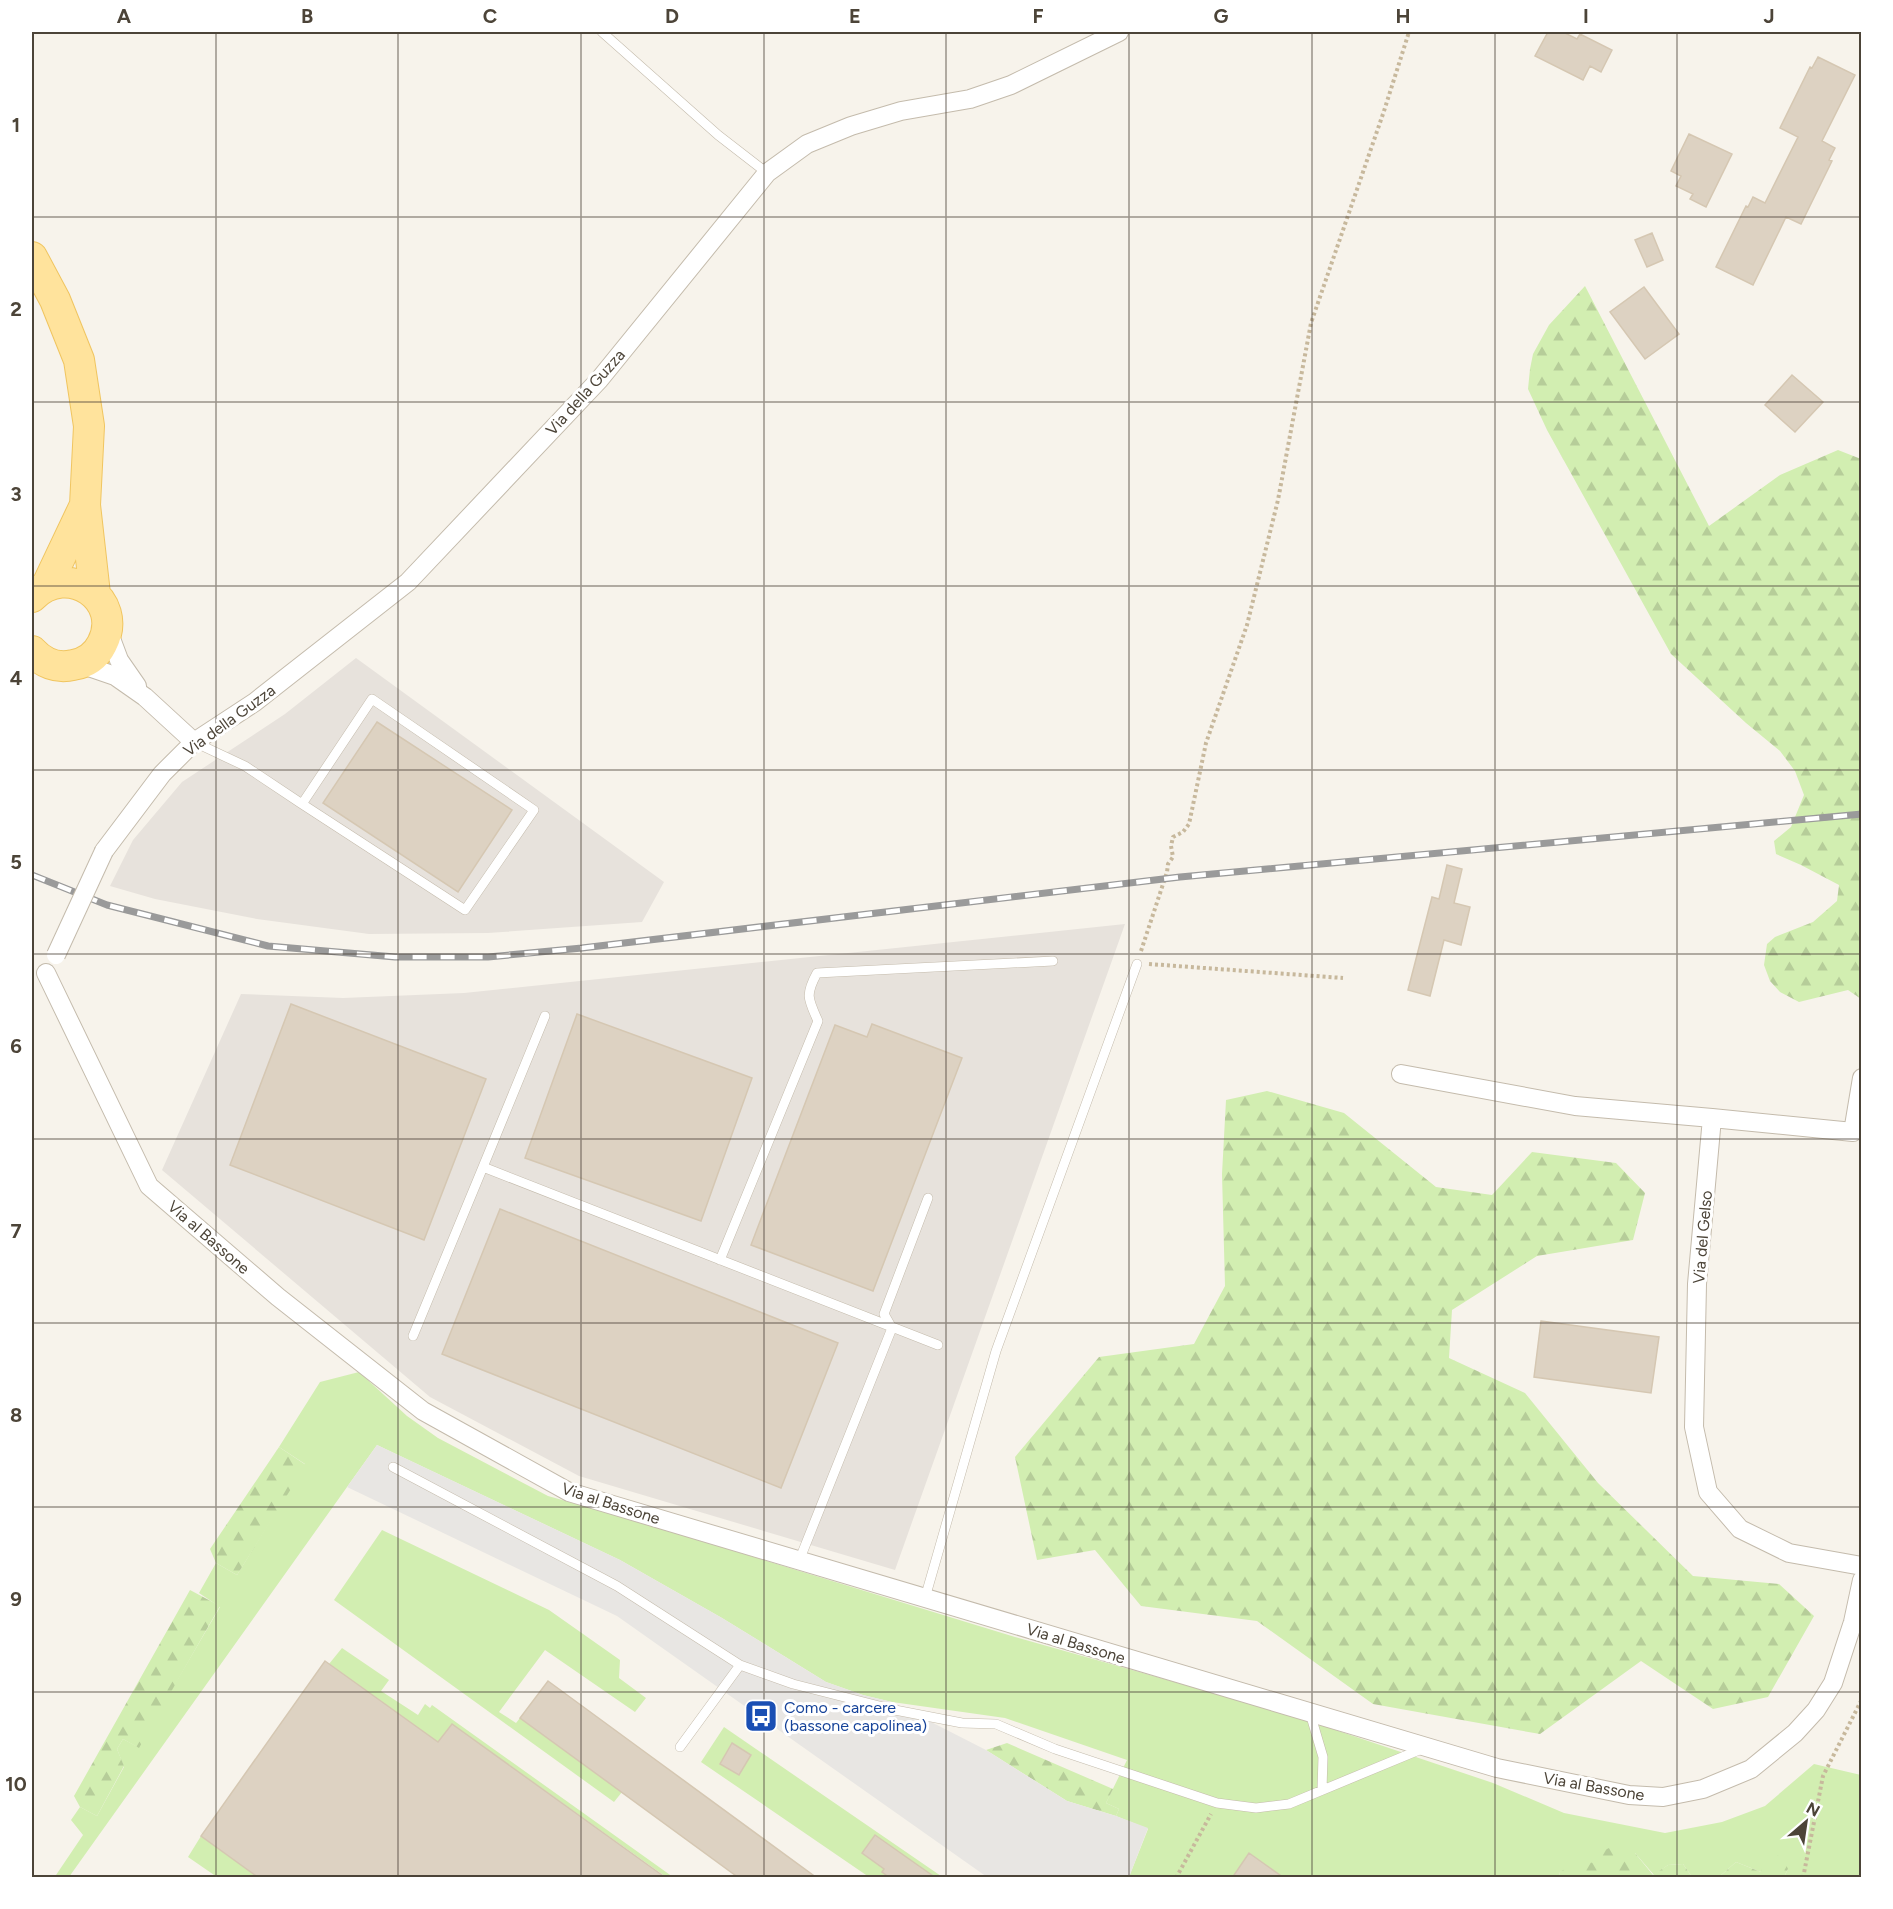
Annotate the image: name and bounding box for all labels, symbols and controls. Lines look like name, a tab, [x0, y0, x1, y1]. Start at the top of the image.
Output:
text: A	[117, 4, 132, 28]
text: B	[301, 4, 313, 28]
text: C	[483, 4, 497, 28]
text: D	[665, 4, 679, 28]
text: E	[849, 4, 861, 28]
text: F	[1032, 4, 1044, 28]
text: G	[1214, 4, 1229, 28]
text: H	[1396, 4, 1411, 28]
text: I	[1583, 4, 1589, 28]
text: J	[1763, 4, 1775, 28]
text: 1	[12, 113, 20, 137]
text: 2	[10, 297, 22, 321]
street label: Via della Guzza	[542, 345, 629, 439]
text: 3	[10, 482, 22, 506]
text: 4	[10, 666, 23, 690]
street label: Via della Guzza	[180, 681, 279, 760]
text: 5	[10, 850, 22, 874]
text: 6	[10, 1034, 22, 1058]
street label: Via del Gelso	[1689, 1190, 1716, 1285]
street label: Via al Bassone	[164, 1197, 254, 1278]
text: 7	[10, 1219, 22, 1243]
text: 8	[10, 1403, 22, 1427]
street label: Via al Bassone	[559, 1479, 663, 1528]
text: 9	[10, 1587, 22, 1611]
street label: Via al Bassone	[1024, 1619, 1128, 1668]
bus stop icon: Como - carcere (bassone capolinea)	[743, 1698, 779, 1734]
place label: Como - carcere (bassone capolinea)	[784, 1698, 927, 1735]
street label: Via al Bassone	[1542, 1768, 1646, 1805]
text: 10	[5, 1772, 27, 1796]
north arrow	[1776, 1792, 1836, 1852]
text: N	[1803, 1798, 1823, 1821]

